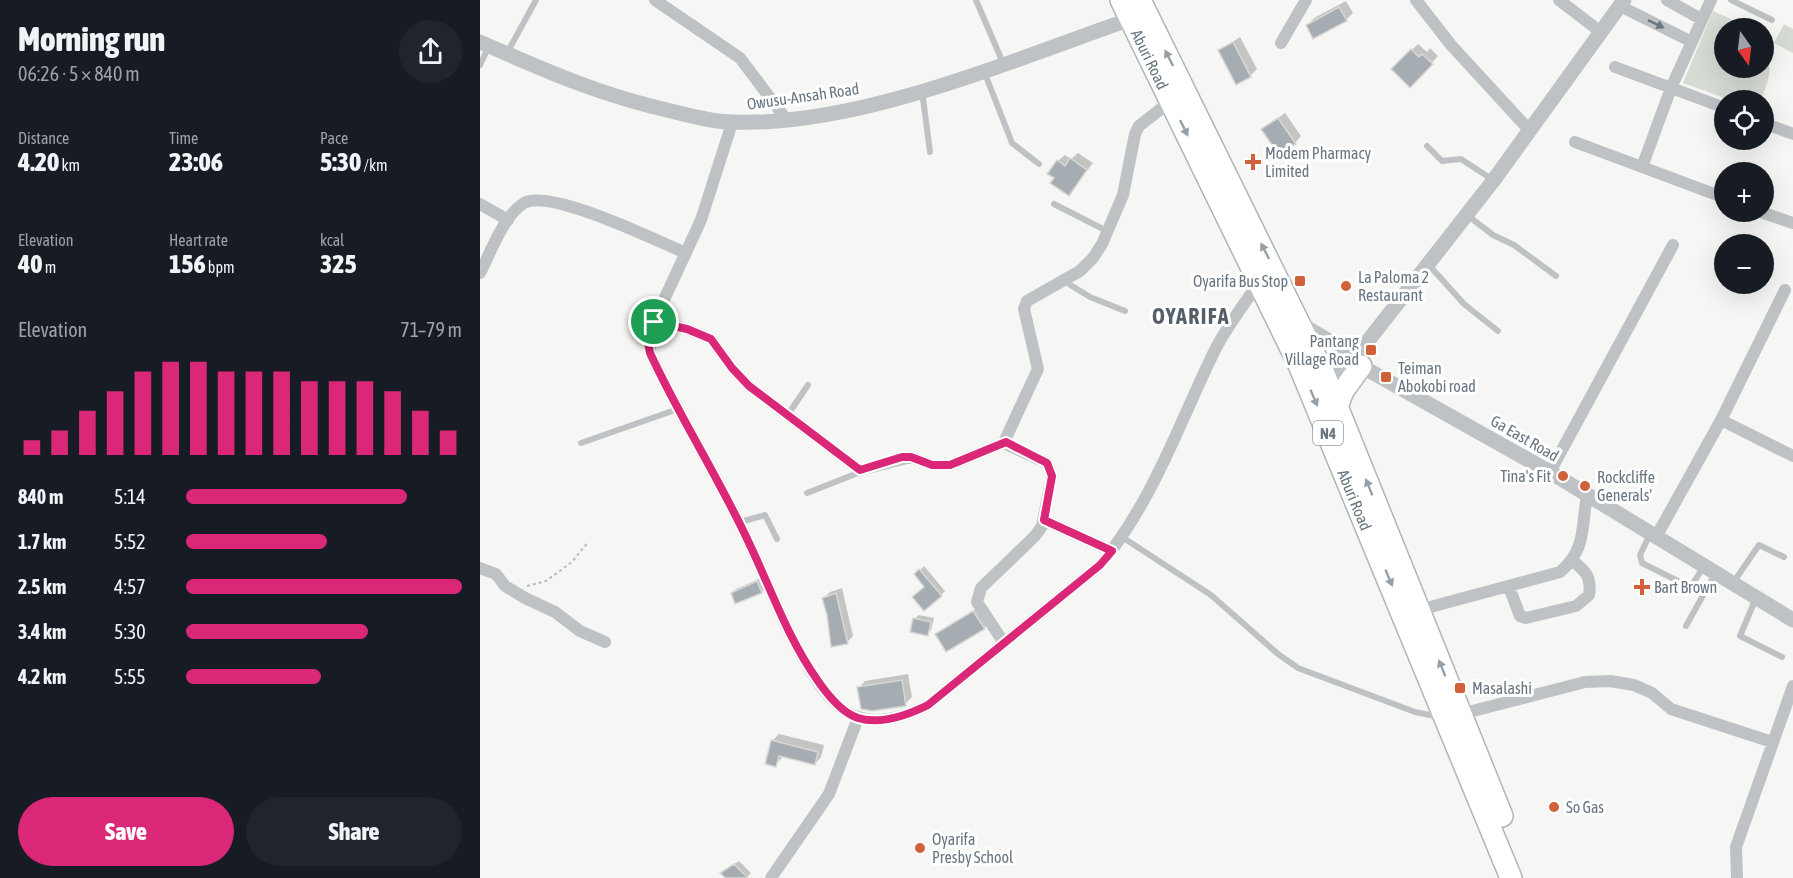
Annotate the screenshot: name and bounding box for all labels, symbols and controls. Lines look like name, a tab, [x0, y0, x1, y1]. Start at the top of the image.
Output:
north arrow	[1714, 18, 1774, 78]
map controls	[1714, 18, 1774, 294]
one-way arrow	[1647, 19, 1664, 29]
text: Morning run	[18, 20, 165, 58]
button: share	[399, 20, 462, 83]
street label: Aburi Road	[1128, 26, 1172, 92]
one-way arrow	[1164, 49, 1173, 66]
text: 06:26 · 5 × 840 m	[18, 62, 140, 85]
street label: Owusu-Ansah Road	[746, 79, 860, 113]
button: locate	[1714, 90, 1774, 150]
one-way arrow	[1180, 119, 1189, 136]
text: Distance	[18, 129, 69, 147]
text: Time	[169, 129, 198, 147]
text: Pace	[320, 129, 348, 147]
place label: Modem Pharmacy Limited	[1265, 144, 1371, 180]
text: 4.20	[18, 147, 59, 177]
text: 23:06	[169, 147, 223, 177]
text: 5:30	[320, 147, 361, 177]
marker: Modem Pharmacy Limited	[1246, 155, 1260, 169]
text: km	[59, 156, 80, 174]
text: /km	[361, 156, 387, 174]
button: +	[1714, 162, 1774, 222]
text: Elevation	[18, 231, 73, 249]
text: Heart rate	[169, 231, 228, 249]
text: kcal	[320, 231, 344, 249]
button: −	[1714, 234, 1774, 294]
one-way arrow	[1260, 242, 1270, 259]
text: 40	[18, 249, 42, 279]
text: 156	[169, 249, 206, 279]
text: 325	[320, 249, 357, 279]
text: m	[42, 258, 56, 276]
text: bpm	[206, 258, 235, 276]
place label: La Paloma 2 Restaurant	[1358, 268, 1429, 304]
place label: Oyarifa Bus Stop	[1193, 272, 1288, 291]
marker: Oyarifa Bus Stop	[1293, 274, 1307, 288]
marker: La Paloma 2 Restaurant	[1339, 279, 1353, 293]
pin	[628, 296, 679, 347]
district label: OYARIFA	[1152, 303, 1230, 329]
icon: arrive	[637, 305, 670, 338]
text: Elevation	[18, 318, 87, 341]
text: 71–79 m	[400, 318, 462, 341]
place label: Pantang Village Road	[1285, 332, 1359, 369]
marker: Pantang Village Road	[1364, 343, 1378, 357]
place label: Teiman Abokobi road	[1398, 359, 1476, 395]
marker: Teiman Abokobi road	[1379, 370, 1393, 384]
one-way arrow	[1309, 390, 1319, 408]
street label: Ga East Road	[1488, 411, 1562, 465]
road number: N4	[1313, 421, 1343, 445]
street label: Aburi Road	[1334, 467, 1375, 533]
place label: Tina's Fit	[1500, 467, 1551, 485]
place label: Rockcliffe Generals'	[1597, 468, 1655, 504]
marker: Tina's Fit	[1556, 469, 1570, 483]
one-way arrow	[1364, 477, 1374, 495]
marker: Rockcliffe Generals'	[1578, 479, 1592, 493]
text: 840 m	[18, 485, 63, 508]
text: 5:14	[114, 485, 146, 508]
text: 1.7 km	[18, 530, 66, 553]
text: 5:52	[114, 530, 146, 553]
one-way arrow	[1385, 569, 1394, 587]
text: 2.5 km	[18, 575, 66, 598]
text: 4:57	[114, 575, 146, 598]
place label: Bart Brown	[1654, 578, 1717, 596]
marker: Bart Brown	[1635, 580, 1649, 594]
text: 3.4 km	[18, 620, 66, 643]
text: 5:30	[114, 620, 146, 643]
one-way arrow	[1437, 658, 1447, 676]
text: 4.2 km	[18, 665, 66, 688]
text: 5:55	[114, 665, 146, 688]
place label: Masalashi	[1472, 679, 1532, 697]
marker: Masalashi	[1453, 681, 1467, 695]
button: Save	[18, 797, 234, 866]
button: Share	[246, 797, 462, 866]
place label: So Gas	[1566, 798, 1604, 816]
marker: So Gas	[1547, 800, 1561, 814]
place label: Oyarifa Presby School	[932, 830, 1014, 867]
marker: Oyarifa Presby School	[913, 841, 927, 855]

